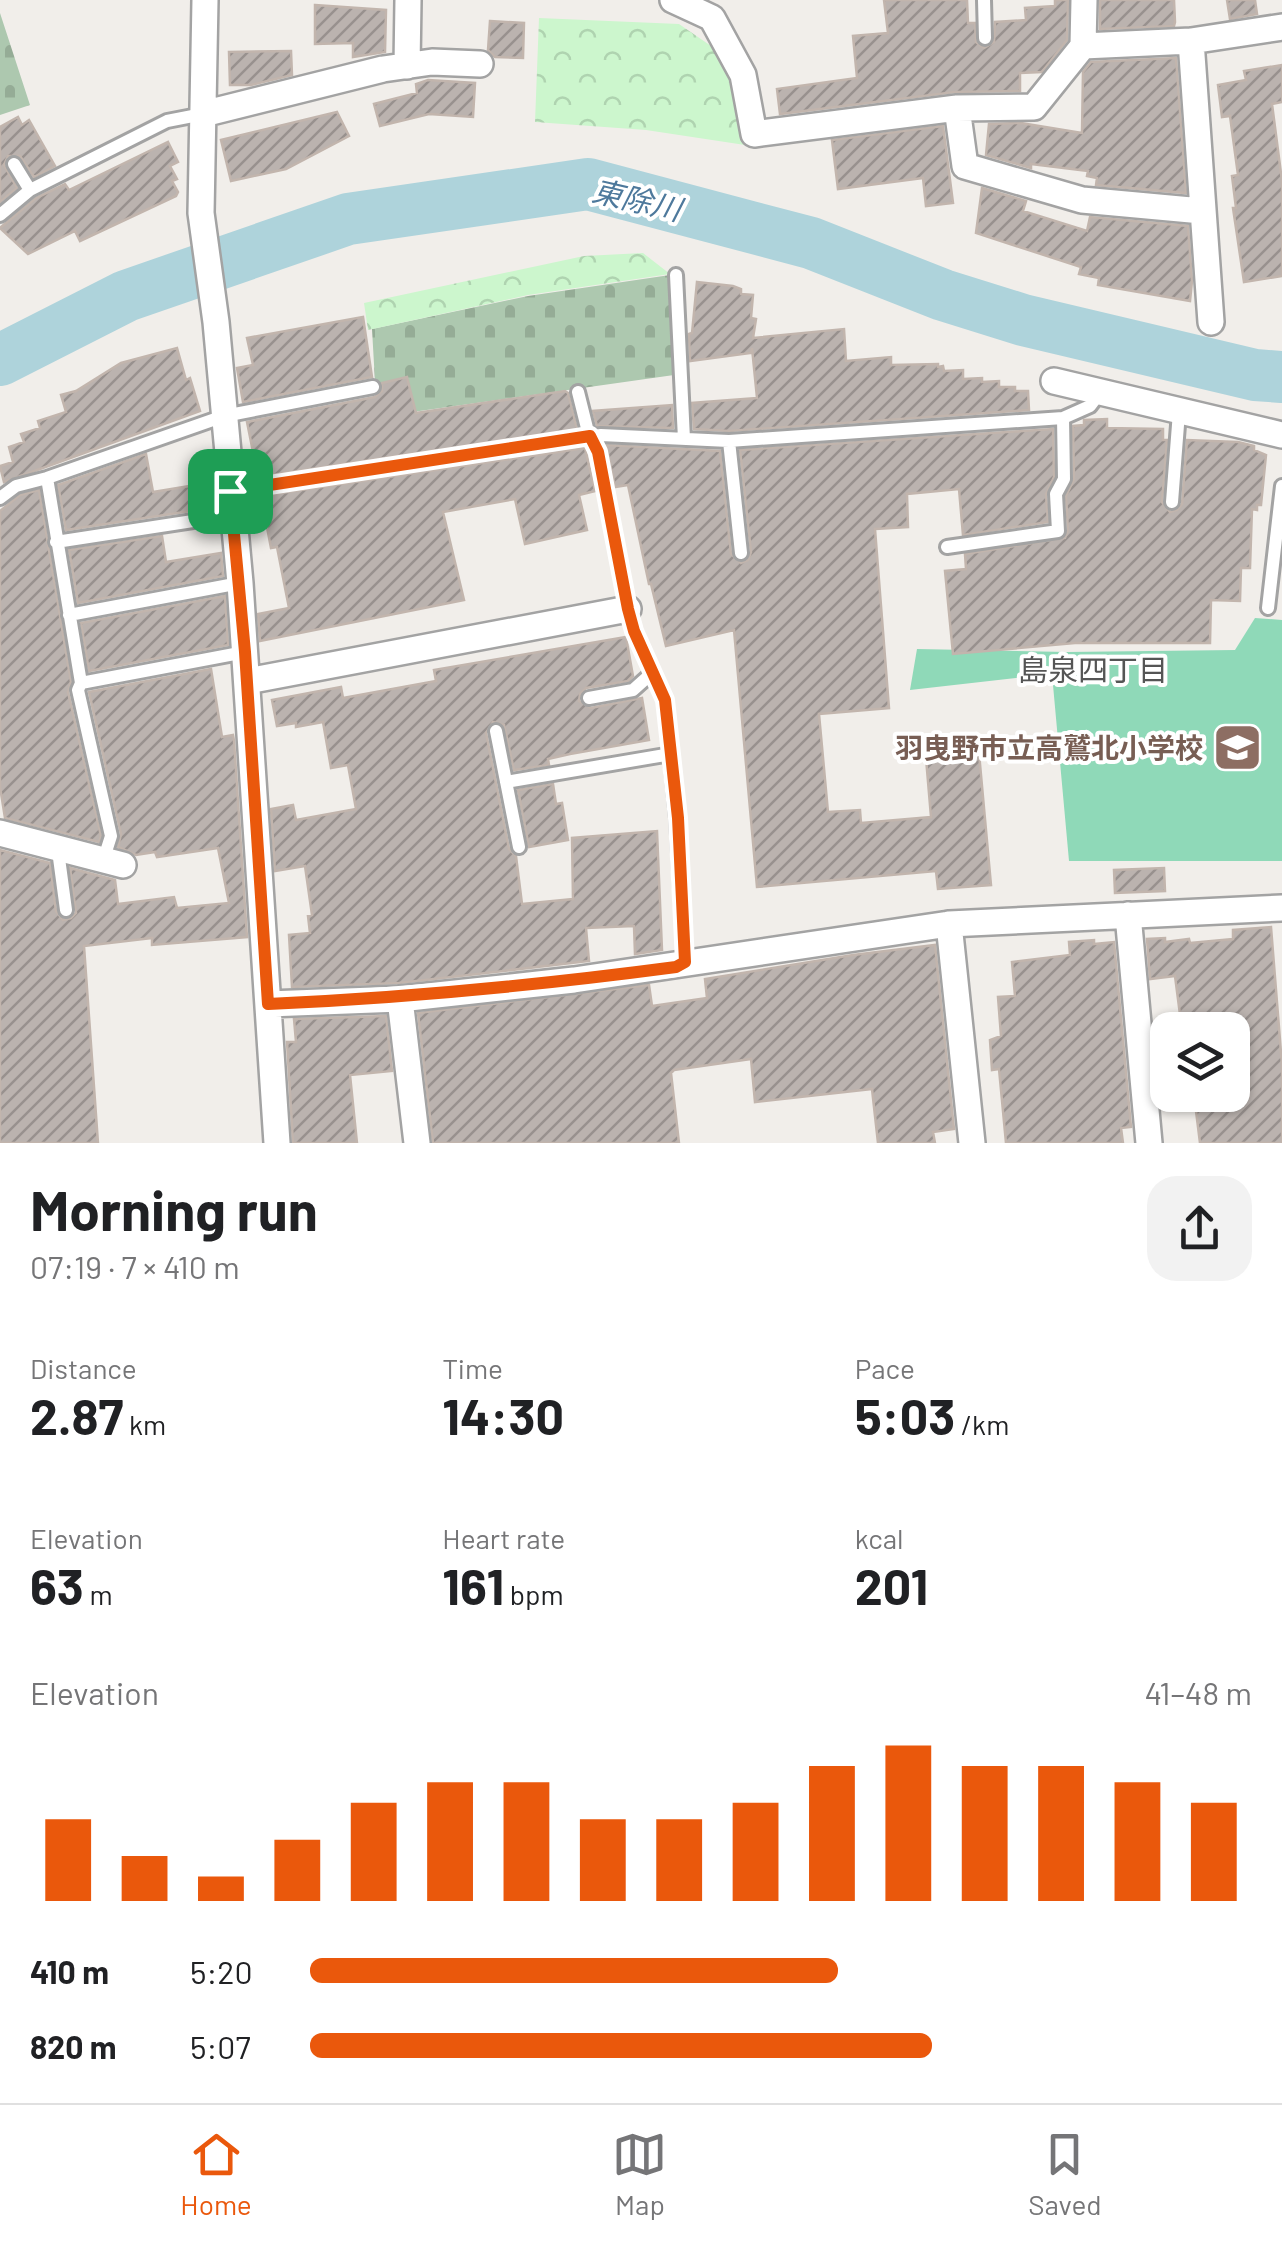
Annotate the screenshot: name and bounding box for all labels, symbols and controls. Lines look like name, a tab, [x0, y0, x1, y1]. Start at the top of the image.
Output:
water label: 東除川	[589, 171, 688, 227]
pin	[188, 449, 273, 534]
icon: arrive	[203, 464, 258, 519]
district label: 島泉四丁目	[1018, 651, 1168, 687]
school or university icon: 羽曳野市立高鷲北小学校	[1212, 721, 1264, 773]
place label: 羽曳野市立高鷲北小学校	[895, 730, 1203, 764]
map controls	[1150, 1012, 1250, 1112]
button: layers	[1150, 1012, 1250, 1112]
text: Morning run	[30, 1176, 318, 1242]
button: share	[1147, 1176, 1252, 1281]
text: 07:19 · 7 × 410 m	[30, 1247, 240, 1285]
text: Distance	[30, 1351, 137, 1385]
text: Time	[442, 1351, 503, 1385]
text: Pace	[855, 1351, 915, 1385]
text: 2.87	[30, 1385, 123, 1445]
text: 14:30	[442, 1385, 564, 1445]
text: 5:03	[855, 1385, 955, 1445]
text: km	[123, 1407, 166, 1441]
text: /km	[955, 1407, 1009, 1441]
text: Elevation	[30, 1521, 143, 1555]
text: Heart rate	[442, 1521, 565, 1555]
text: kcal	[855, 1521, 903, 1555]
text: 63	[30, 1555, 84, 1615]
text: 161	[442, 1555, 504, 1615]
text: 201	[855, 1555, 928, 1615]
text: m	[84, 1577, 113, 1611]
text: bpm	[504, 1577, 564, 1611]
text: Elevation	[30, 1673, 159, 1711]
text: 41–48 m	[1145, 1673, 1252, 1711]
text: 410 m	[30, 1952, 109, 1990]
text: 5:20	[190, 1952, 253, 1990]
text: 820 m	[30, 2027, 117, 2065]
text: 5:07	[190, 2027, 251, 2065]
tab: Home	[180, 2127, 252, 2221]
tab: Map	[612, 2127, 667, 2221]
tab: Saved	[1028, 2127, 1102, 2221]

